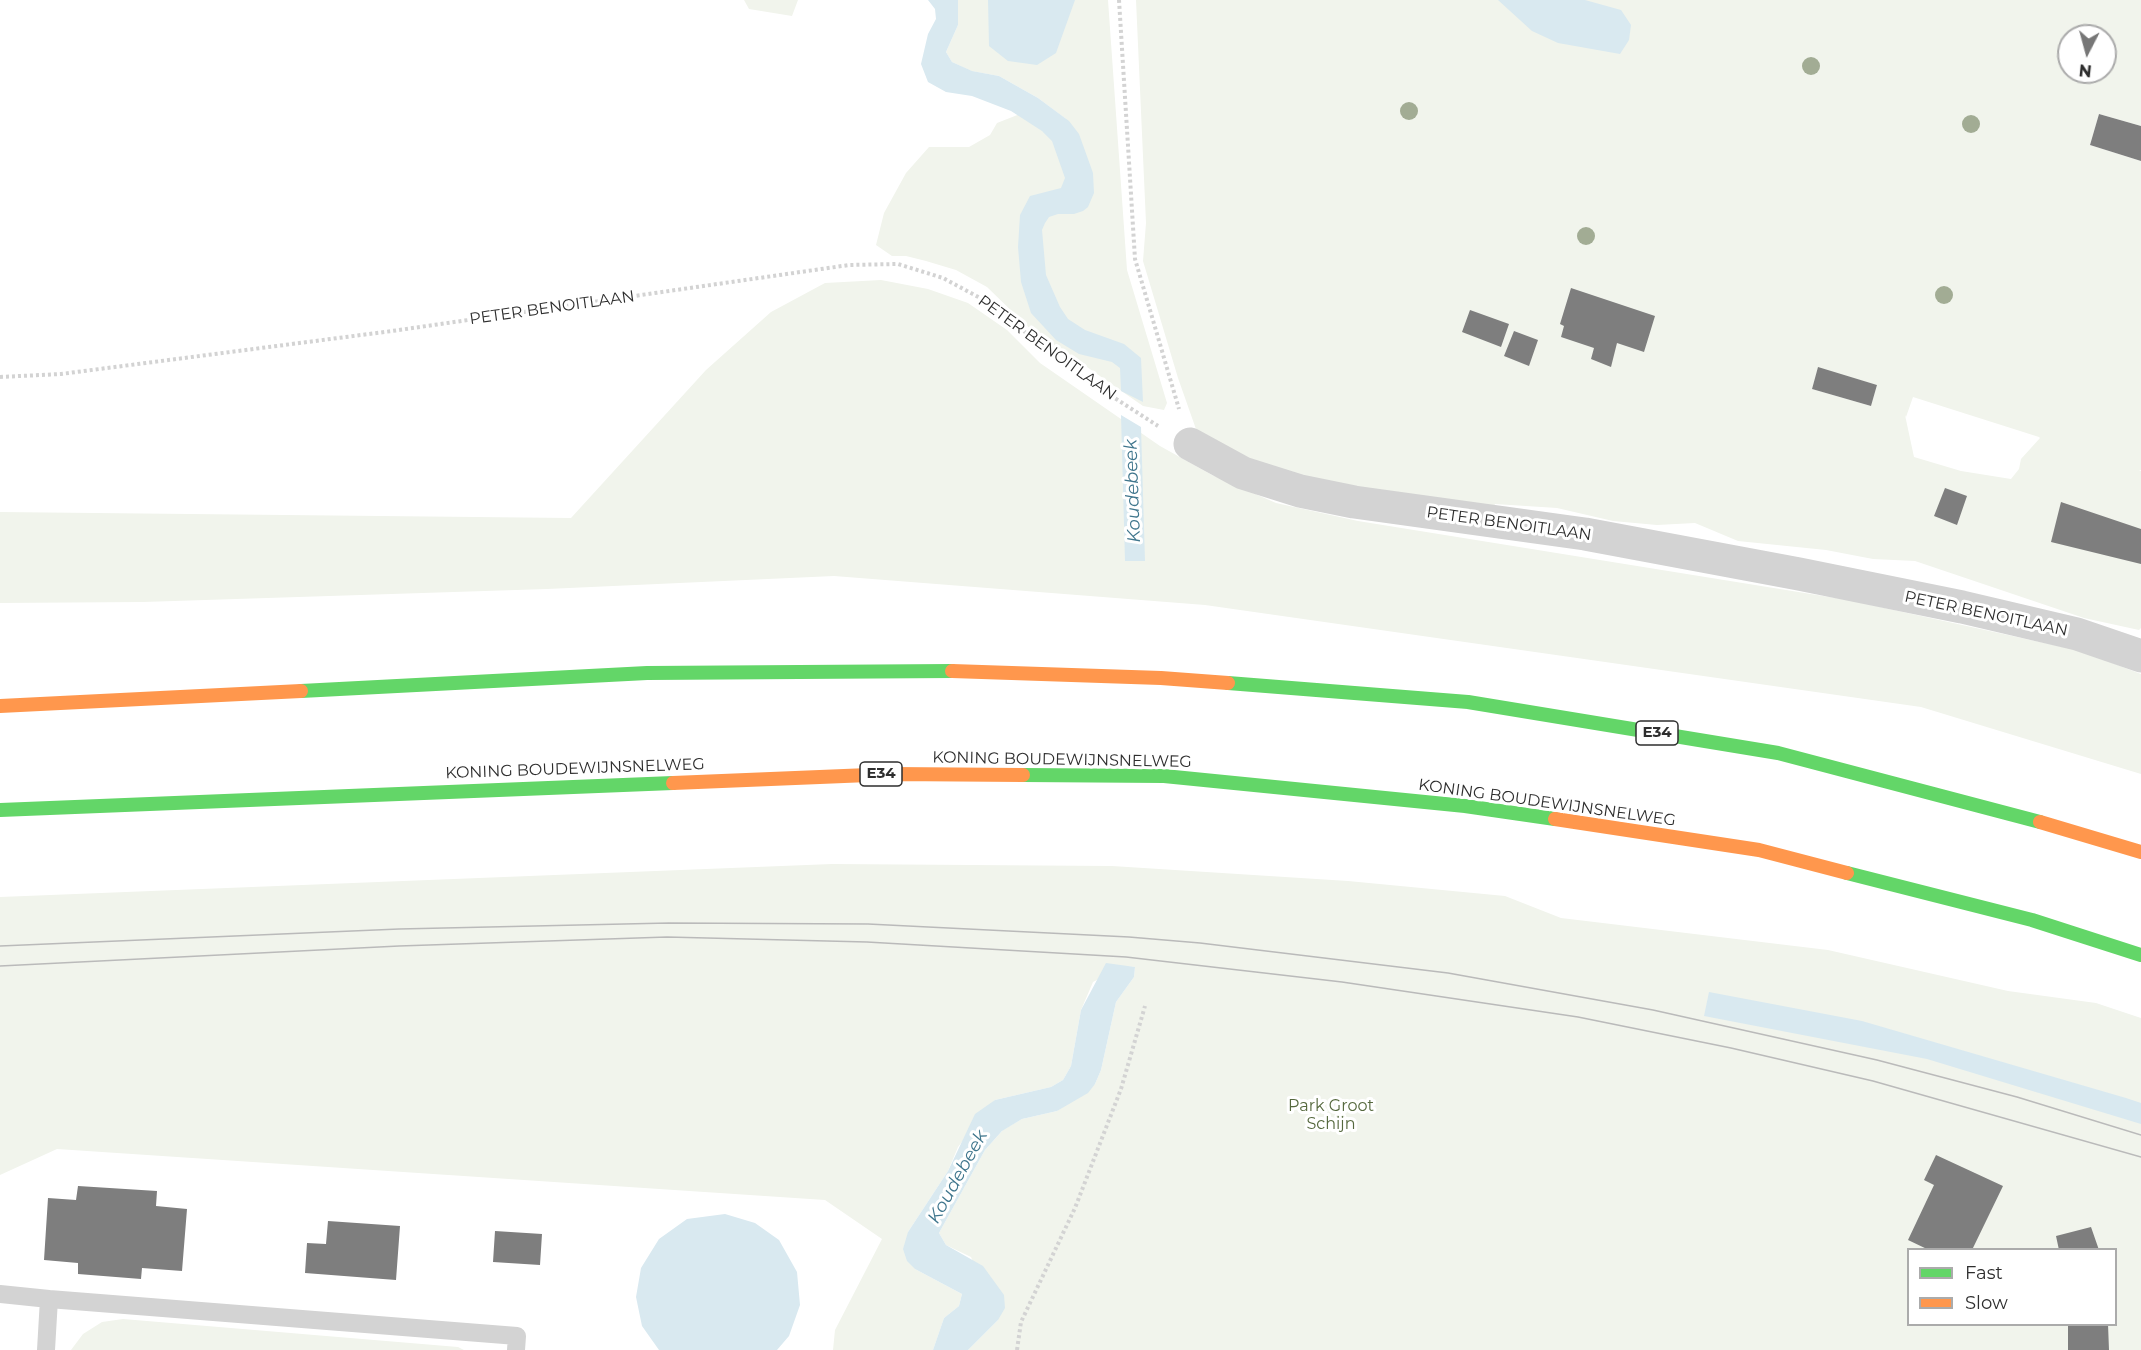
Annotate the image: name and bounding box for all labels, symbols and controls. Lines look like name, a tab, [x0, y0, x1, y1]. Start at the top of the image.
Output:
north arrow	[2057, 24, 2117, 84]
text: N	[2078, 60, 2093, 81]
street label: PETER BENOITLAAN	[468, 287, 636, 329]
street label: PETER BENOITLAAN	[974, 291, 1120, 405]
water label: Koudebeek	[1120, 439, 1146, 543]
street label: PETER BENOITLAAN	[1425, 503, 1593, 545]
street label: PETER BENOITLAAN	[1903, 587, 2069, 641]
road number: E34	[1636, 721, 1678, 745]
street label: KONING BOUDEWIJNSNELWEG	[932, 748, 1192, 772]
street label: KONING BOUDEWIJNSNELWEG	[445, 755, 705, 783]
road number: E34	[860, 762, 902, 786]
street label: KONING BOUDEWIJNSNELWEG	[1417, 775, 1677, 831]
park label: Park Groot Schijn	[1288, 1096, 1374, 1134]
water label: Koudebeek	[923, 1127, 993, 1227]
legend	[1907, 1248, 2117, 1326]
text: Fast	[1965, 1262, 2003, 1284]
text: Slow	[1965, 1292, 2008, 1314]

